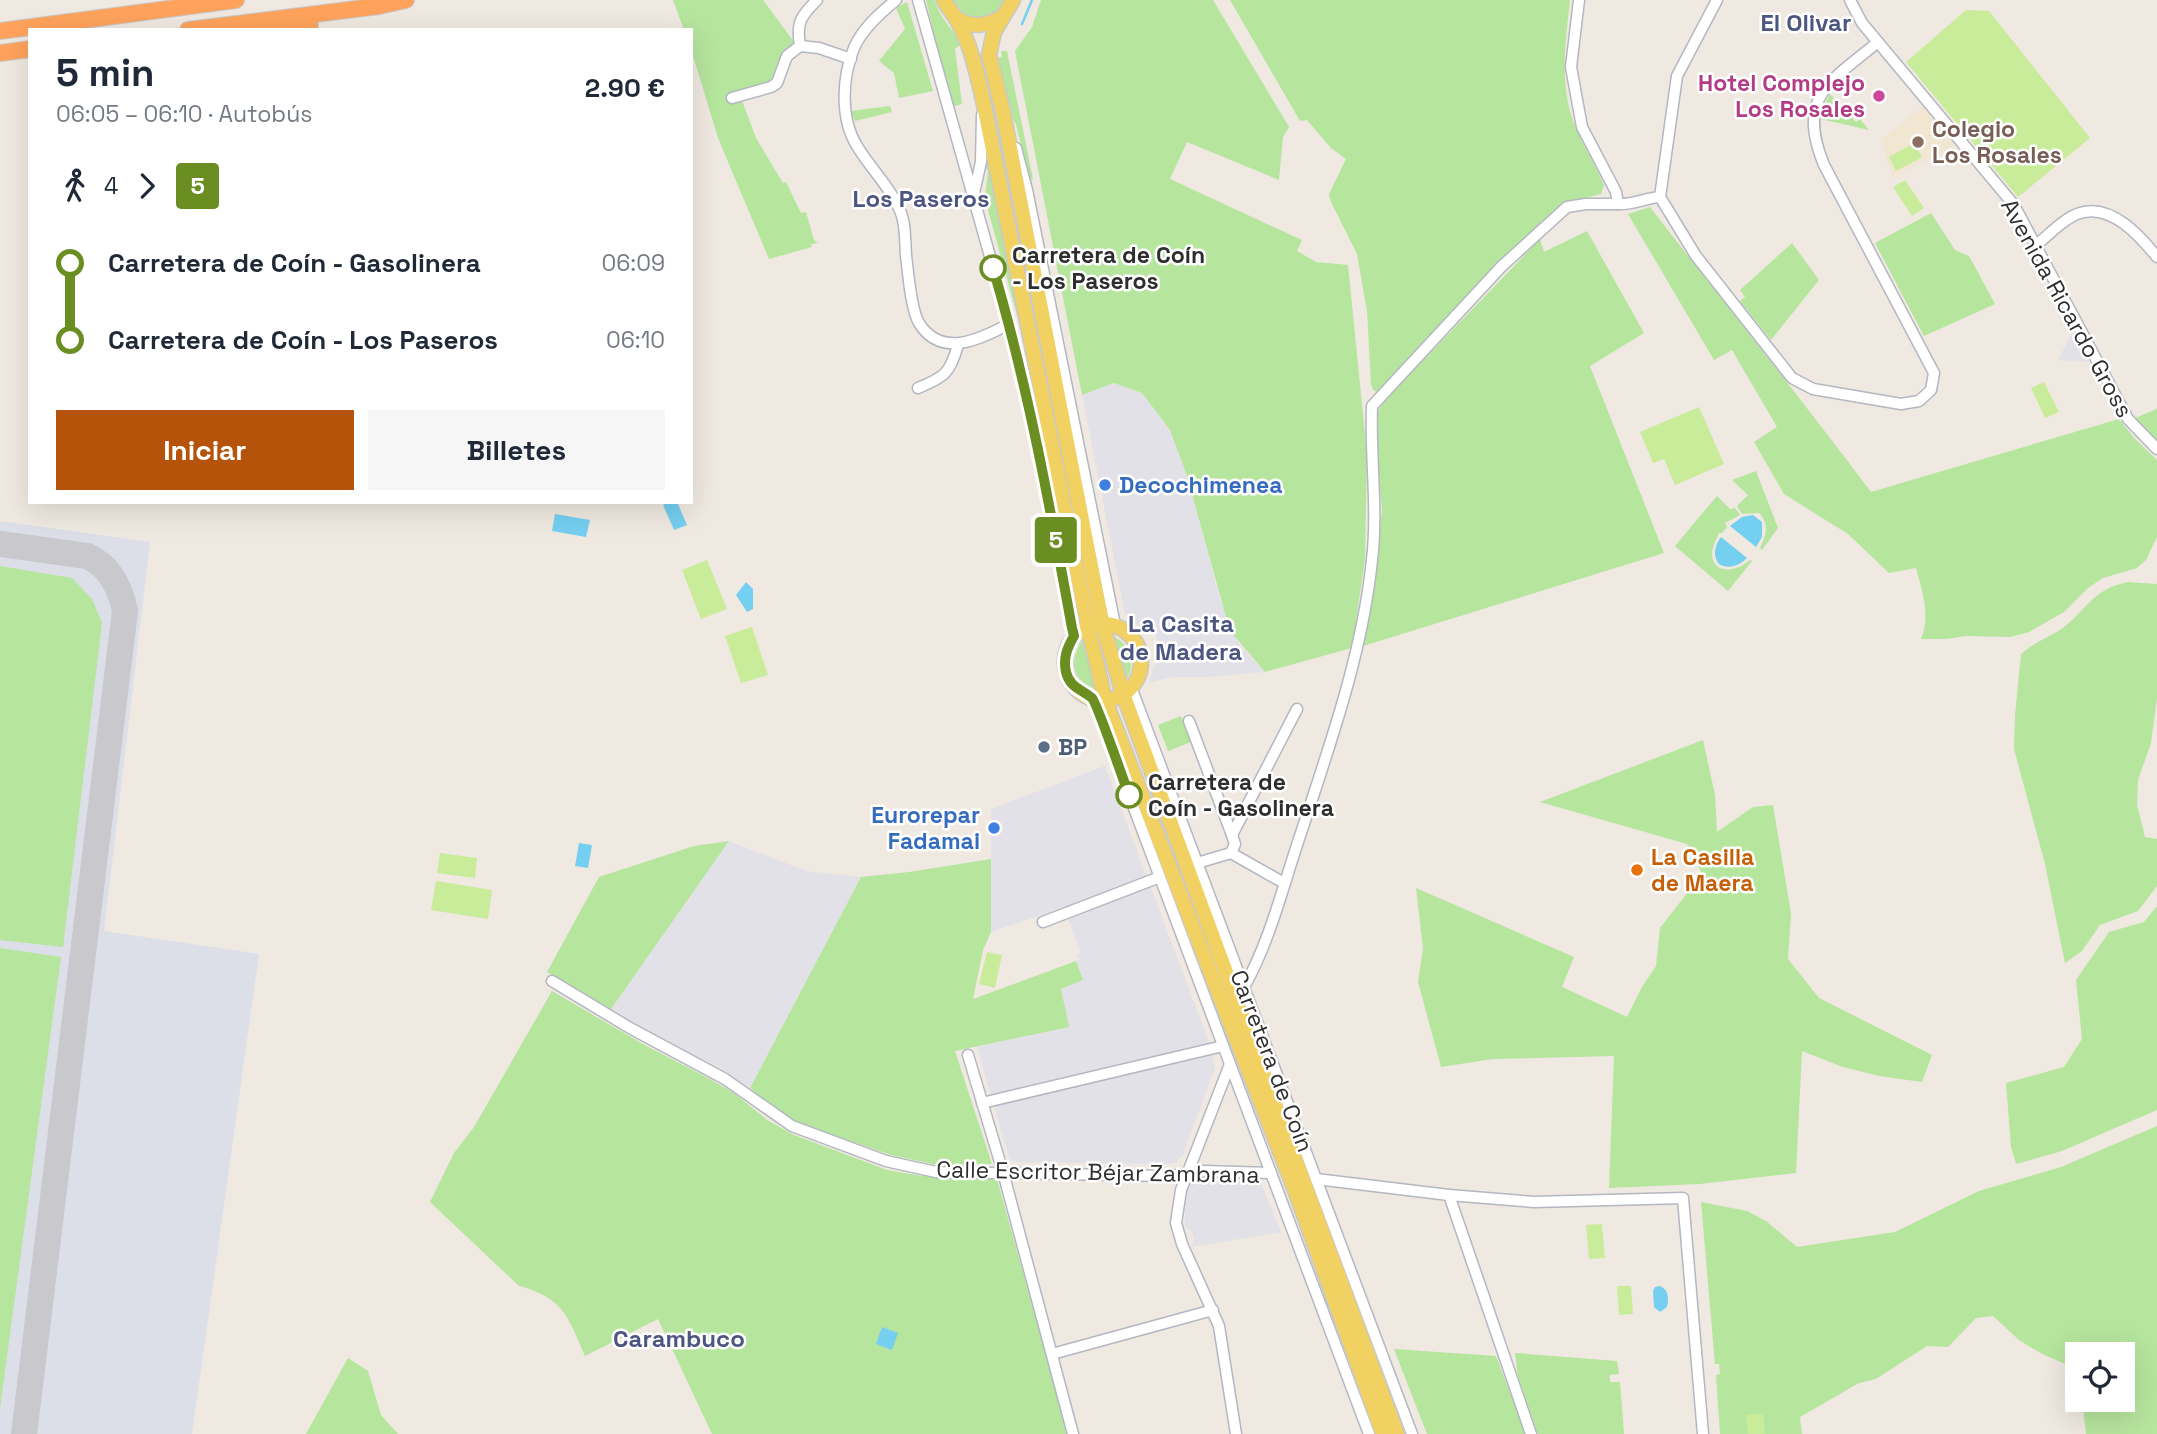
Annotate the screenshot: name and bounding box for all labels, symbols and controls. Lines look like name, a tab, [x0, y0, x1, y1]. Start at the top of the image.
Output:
district label: El Olivar	[1760, 7, 1852, 38]
text: 5 min	[56, 49, 154, 97]
place label: Hotel Complejo Los Rosales	[1698, 68, 1865, 124]
text: 2.90 €	[585, 71, 665, 105]
marker: Hotel Complejo Los Rosales	[1871, 88, 1887, 104]
text: 06:05 – 06:10 · Autobús	[56, 99, 312, 129]
place label: Colegio Los Rosales	[1932, 114, 2062, 170]
marker: Colegio Los Rosales	[1910, 134, 1926, 150]
icon: walk	[56, 167, 94, 205]
icon: forward	[128, 167, 166, 205]
text: 5	[190, 170, 205, 201]
text: 4	[104, 171, 118, 201]
district label: Los Paseros	[852, 183, 990, 214]
street label: Avenida Ricardo Gross	[1994, 193, 2140, 423]
place label: Carretera de Coín - Los Paseros	[1012, 240, 1205, 296]
text: Carretera de Coín - Gasolinera	[108, 246, 481, 280]
text: 06:09	[602, 248, 665, 278]
marker: Carretera de Coín - Los Paseros	[980, 255, 1006, 281]
text: Carretera de Coín - Los Paseros	[108, 323, 498, 357]
text: 06:10	[606, 325, 665, 355]
button: Iniciar	[56, 410, 354, 490]
button: Billetes	[368, 410, 665, 490]
place label: Decochimenea	[1119, 470, 1283, 500]
marker: Decochimenea	[1097, 477, 1113, 493]
line badge: 5	[1033, 517, 1079, 563]
text: 5	[1049, 524, 1063, 555]
district label: La Casita de Madera	[1120, 608, 1242, 667]
place label: BP	[1058, 732, 1087, 762]
marker: BP	[1036, 739, 1052, 755]
place label: Carretera de Coín - Gasolinera	[1148, 767, 1334, 823]
marker: Carretera de Coín - Gasolinera	[1116, 782, 1142, 808]
place label: Eurorepar Fadamai	[871, 800, 980, 856]
marker: Eurorepar Fadamai	[986, 820, 1002, 836]
place label: La Casilla de Maera	[1651, 842, 1754, 898]
marker: La Casilla de Maera	[1629, 862, 1645, 878]
street label: Carretera de Coín	[1224, 966, 1320, 1156]
street label: Calle Escritor Béjar Zambrana	[936, 1154, 1260, 1190]
district label: Carambuco	[613, 1323, 745, 1354]
map controls	[2065, 1342, 2135, 1412]
button: locate	[2065, 1342, 2135, 1412]

